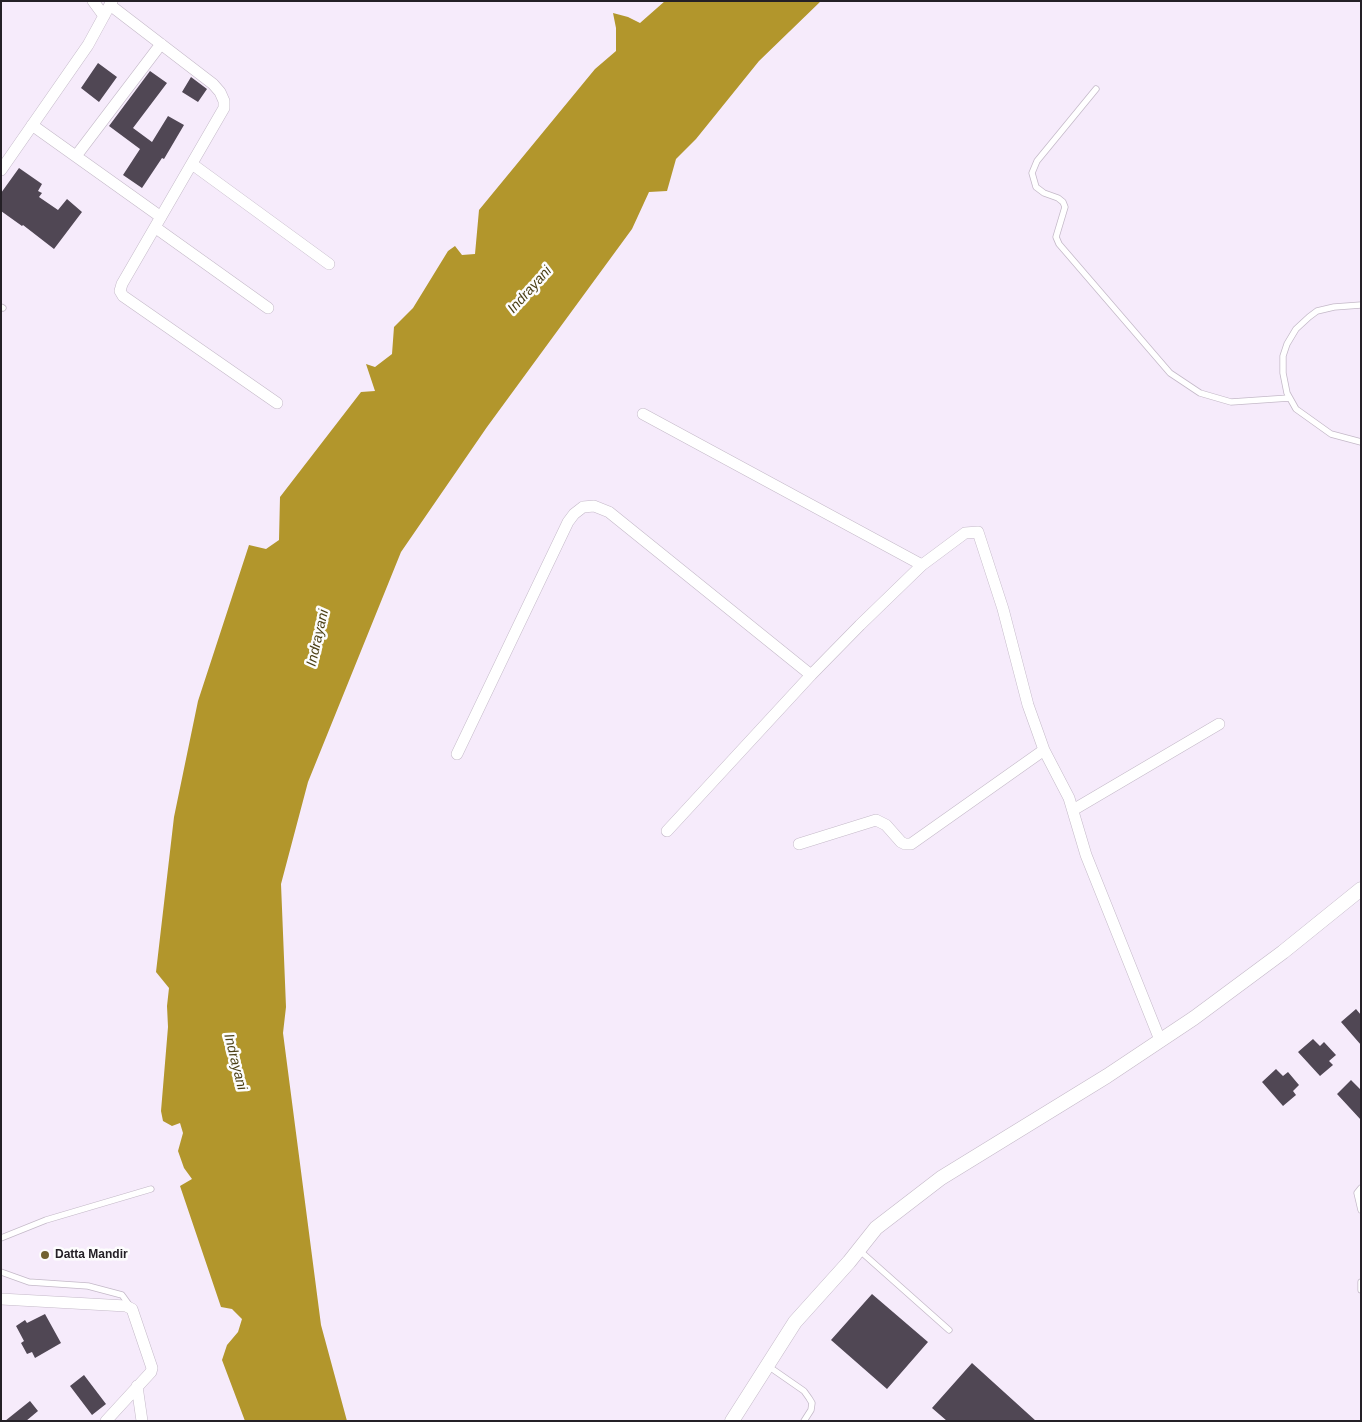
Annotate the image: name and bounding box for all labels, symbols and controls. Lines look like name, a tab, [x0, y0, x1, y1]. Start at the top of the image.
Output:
water label: Indrayani	[504, 263, 556, 317]
water label: Indrayani	[303, 608, 333, 668]
water label: Indrayani	[220, 1032, 250, 1092]
place label: Datta Mandir	[55, 1248, 128, 1262]
marker: Datta Mandir	[39, 1249, 51, 1261]

